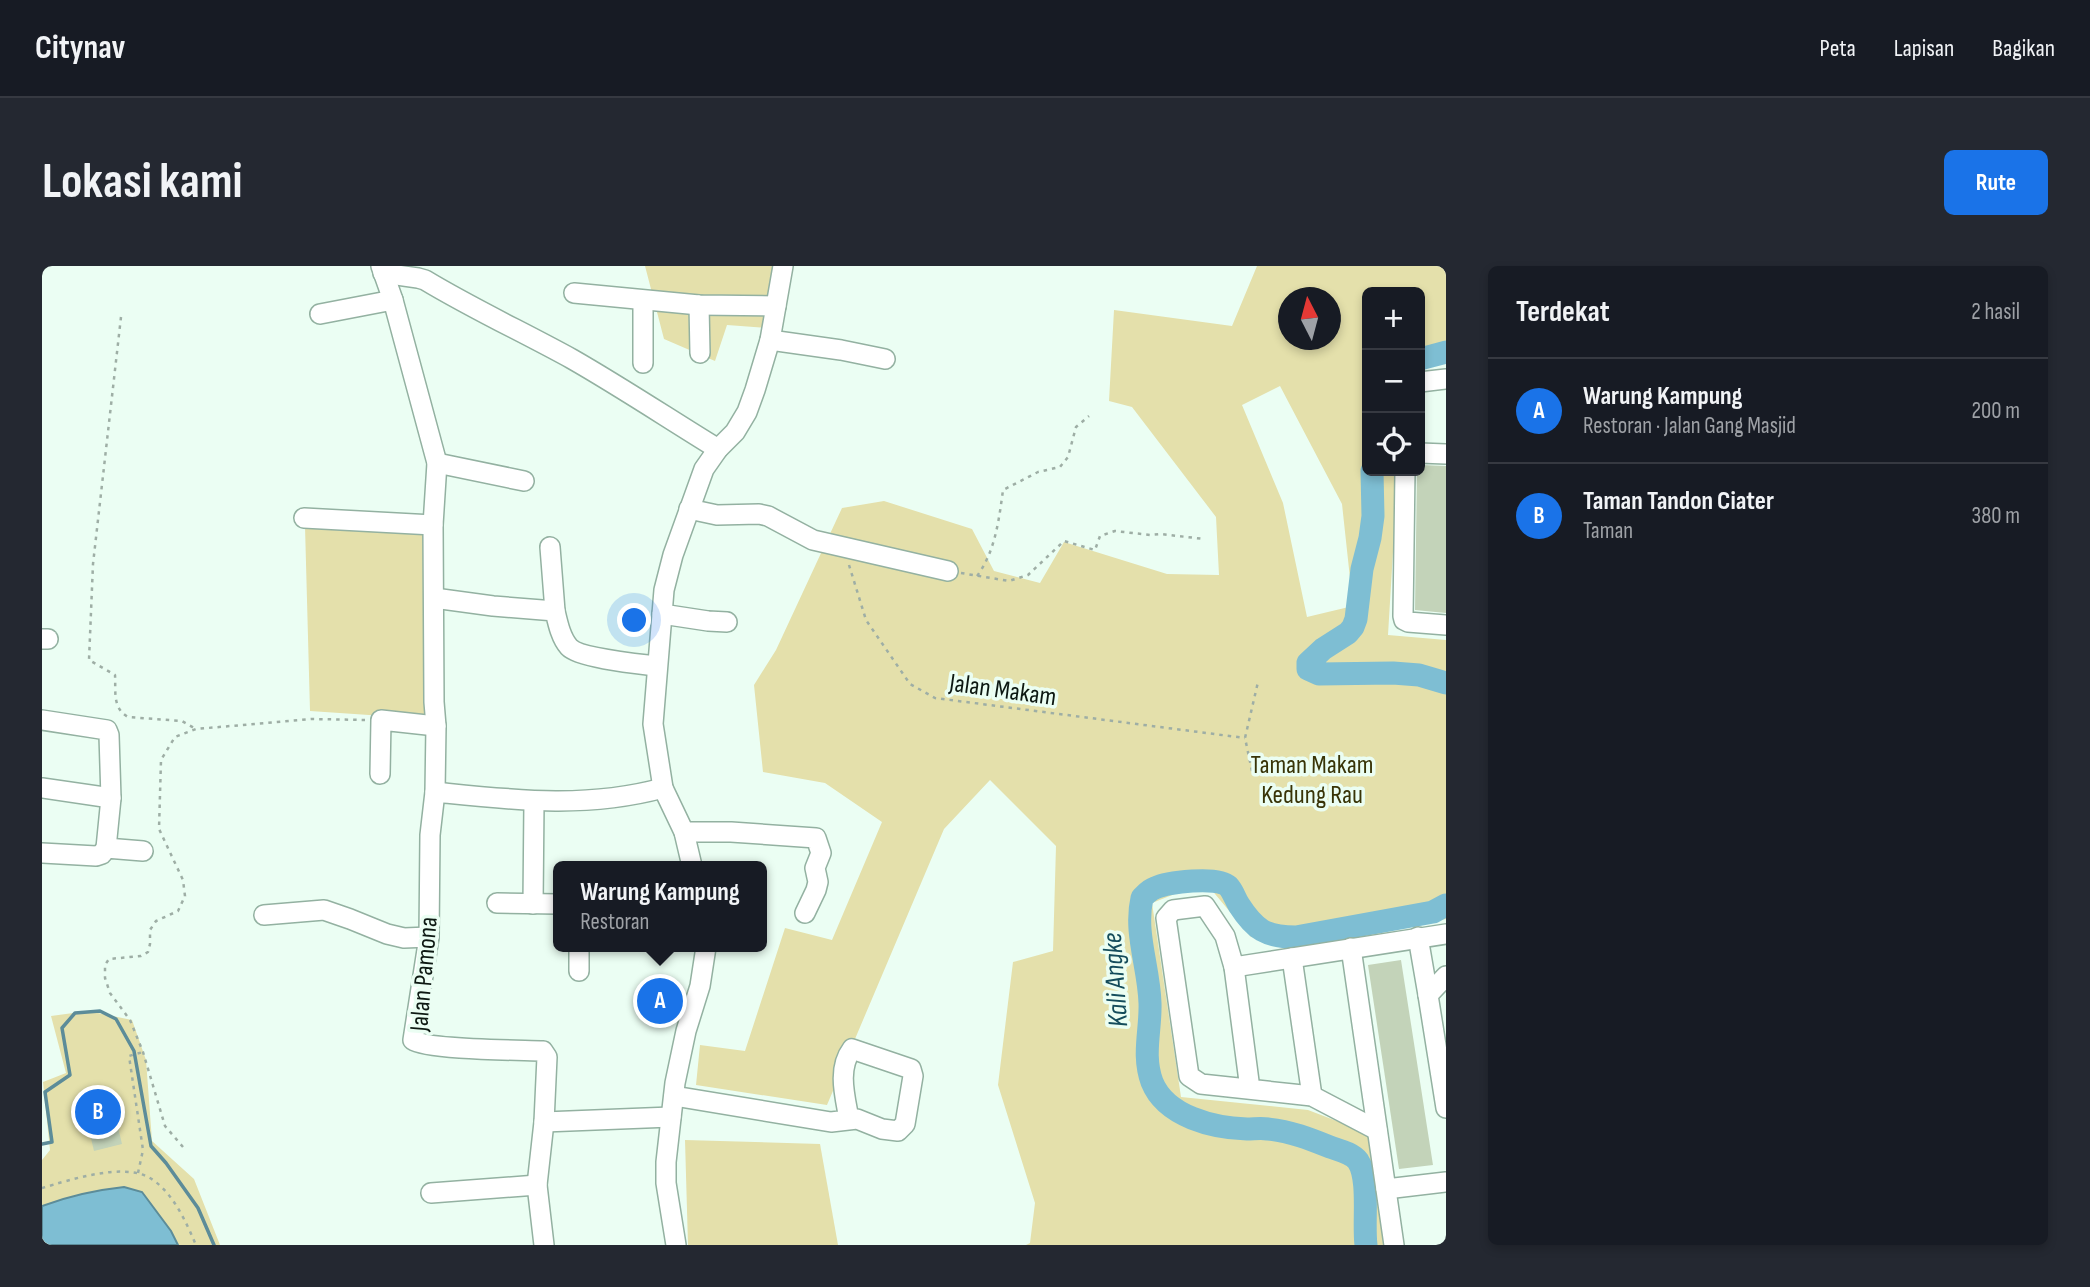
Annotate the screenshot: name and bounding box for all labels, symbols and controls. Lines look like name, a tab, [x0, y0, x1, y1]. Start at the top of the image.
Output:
text: Citynav	[35, 28, 125, 68]
text: Peta	[1820, 34, 1856, 63]
text: Lapisan	[1894, 34, 1954, 63]
text: Bagikan	[1992, 34, 2055, 63]
button: Rute	[1944, 150, 2048, 215]
text: Lokasi kami	[42, 153, 242, 212]
north arrow	[1278, 287, 1341, 350]
map controls	[1362, 287, 1425, 476]
button: +	[1362, 287, 1425, 350]
text: Terdekat	[1516, 294, 1610, 330]
text: 2 hasil	[1971, 298, 2020, 326]
button: −	[1362, 350, 1425, 413]
text: Warung Kampung	[1583, 381, 1743, 412]
text: A	[1534, 397, 1544, 425]
text: 200 m	[1972, 397, 2020, 425]
text: Restoran · Jalan Gang Masjid	[1583, 412, 1796, 440]
button: locate	[1362, 413, 1425, 476]
text: Taman Tandon Ciater	[1583, 486, 1774, 517]
text: B	[1534, 502, 1544, 530]
text: 380 m	[1972, 502, 2020, 530]
text: Taman	[1583, 517, 1633, 545]
your location	[617, 603, 651, 637]
street label: Jalan Makam	[946, 668, 1058, 713]
park label: Taman Makam Kedung Rau	[1251, 750, 1373, 811]
popup	[553, 861, 767, 952]
text: Warung Kampung	[580, 877, 740, 908]
text: Restoran	[580, 908, 649, 936]
street label: Jalan Pamona	[404, 916, 445, 1034]
water label: Kali Angke	[1096, 931, 1135, 1028]
pin: A	[637, 975, 683, 1027]
pin: B	[75, 1086, 121, 1138]

